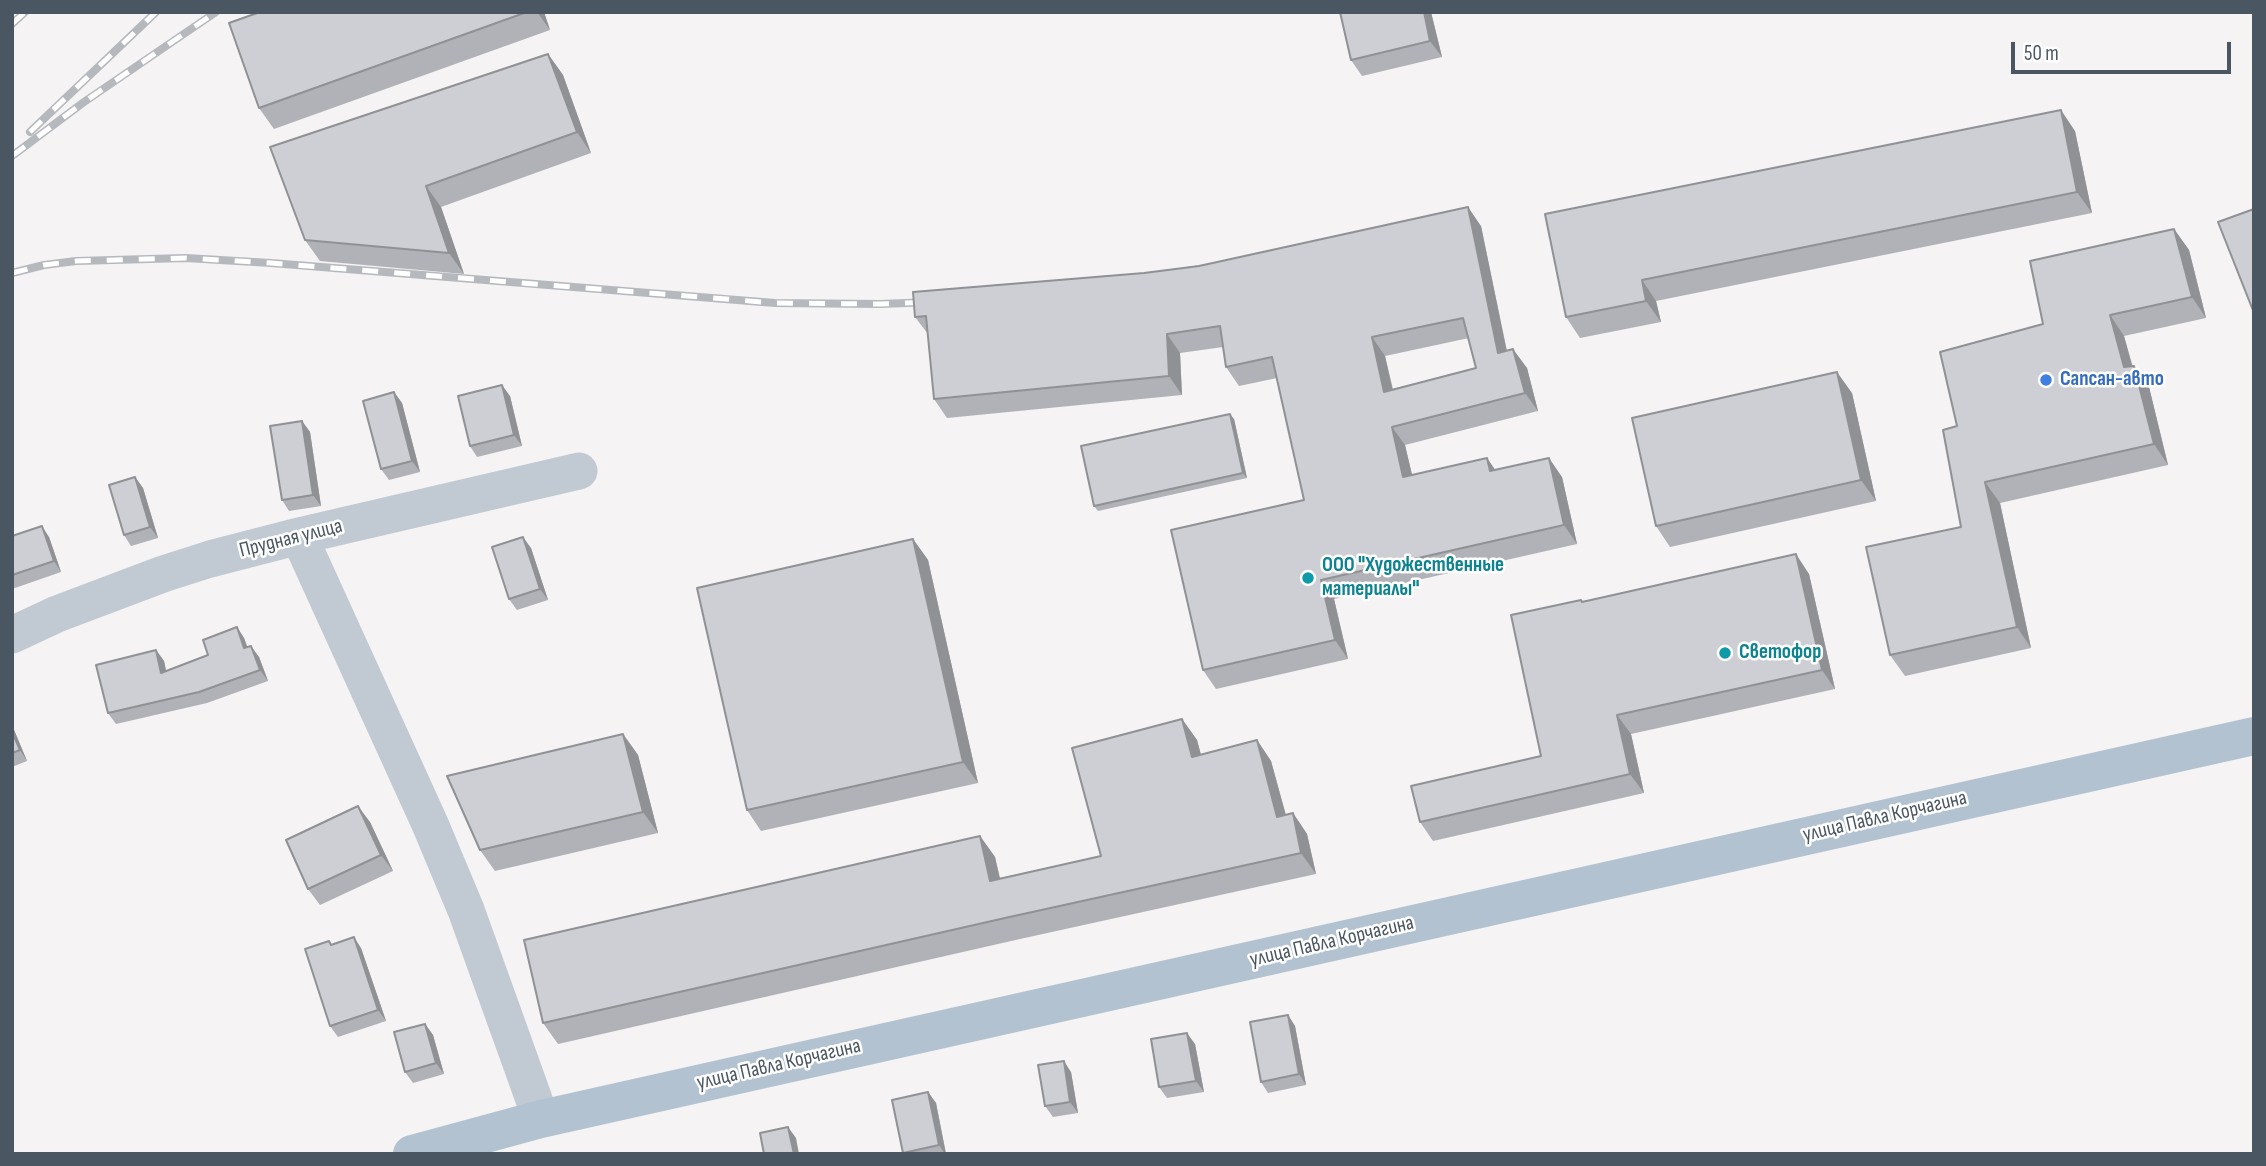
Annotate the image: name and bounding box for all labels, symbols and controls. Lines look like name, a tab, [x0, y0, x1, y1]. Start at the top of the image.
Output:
scale bar	[2014, 28, 2234, 72]
text: 50 m	[2024, 41, 2059, 66]
place label: Сапсан-авто	[2060, 367, 2164, 393]
marker: Сапсан-авто	[2038, 372, 2054, 388]
street label: Прудная улица	[237, 514, 345, 564]
place label: ООО "Художественные материалы"	[1322, 553, 1504, 603]
marker: ООО "Художественные материалы"	[1300, 570, 1316, 586]
place label: Светофор	[1739, 640, 1821, 666]
marker: Светофор	[1717, 645, 1733, 661]
street label: улица Павла Корчагина	[1801, 786, 1969, 848]
street label: улица Павла Корчагина	[1248, 911, 1416, 973]
street label: улица Павла Корчагина	[695, 1034, 863, 1096]

